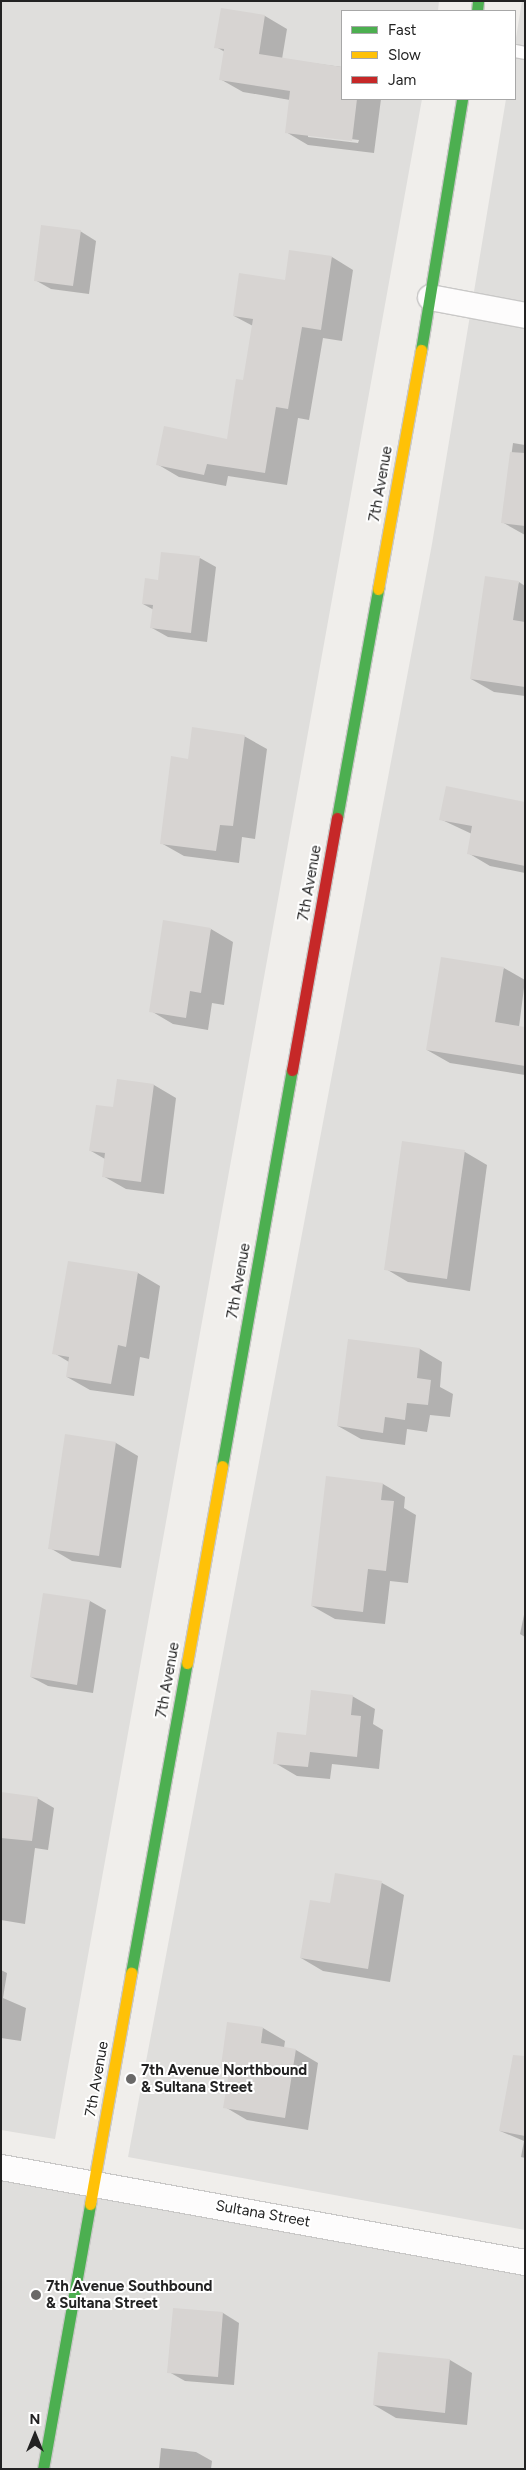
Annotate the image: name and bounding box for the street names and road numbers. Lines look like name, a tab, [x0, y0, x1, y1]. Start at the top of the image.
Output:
street label: 7th Avenue	[365, 445, 397, 523]
street label: 7th Avenue	[294, 844, 326, 922]
street label: 7th Avenue	[223, 1242, 255, 1320]
street label: 7th Avenue	[152, 1641, 184, 1719]
street label: 7th Avenue	[81, 2040, 113, 2118]
street label: Sultana Street	[214, 2197, 312, 2231]

